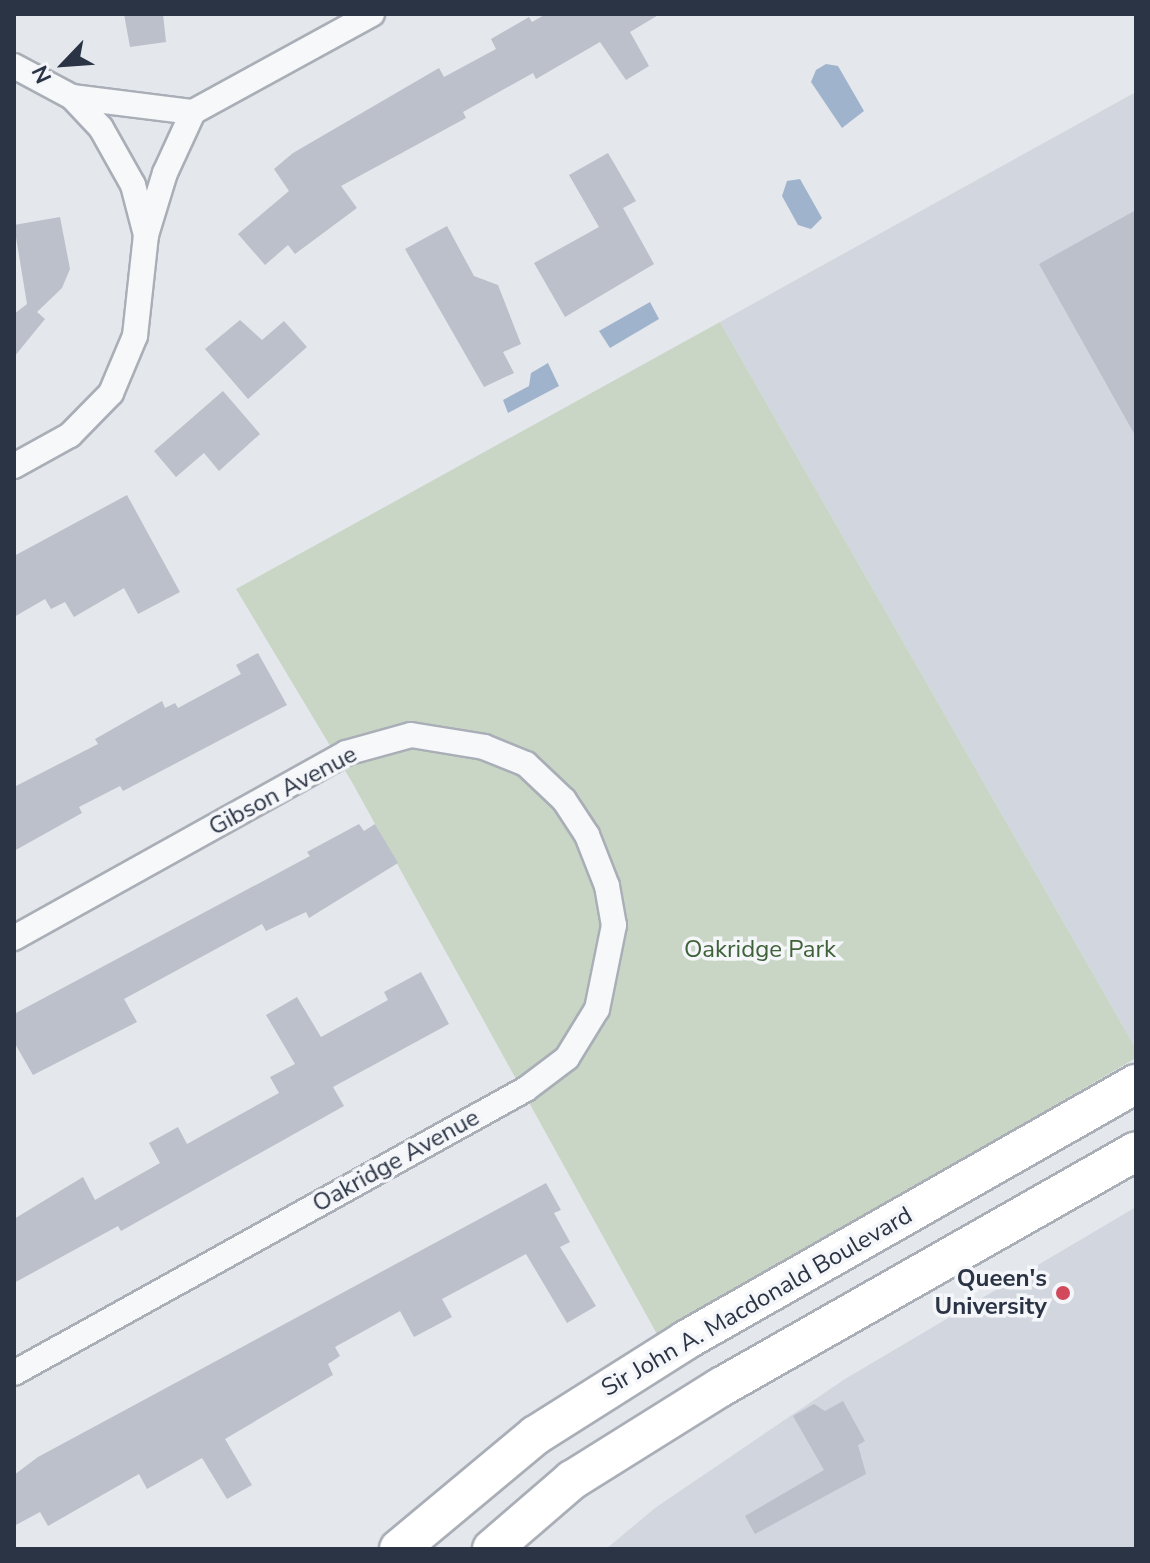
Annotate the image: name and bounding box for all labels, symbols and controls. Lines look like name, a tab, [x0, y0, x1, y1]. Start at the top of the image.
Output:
north arrow	[24, 24, 104, 104]
text: N	[25, 60, 59, 88]
street label: Gibson Avenue	[204, 740, 362, 842]
park label: Oakridge Park	[684, 936, 836, 964]
street label: Oakridge Avenue	[308, 1103, 484, 1219]
street label: Sir John A. Macdonald Boulevard	[596, 1201, 918, 1403]
place label: Queen's University	[935, 1265, 1047, 1321]
marker: Queen's University	[1054, 1284, 1072, 1302]

